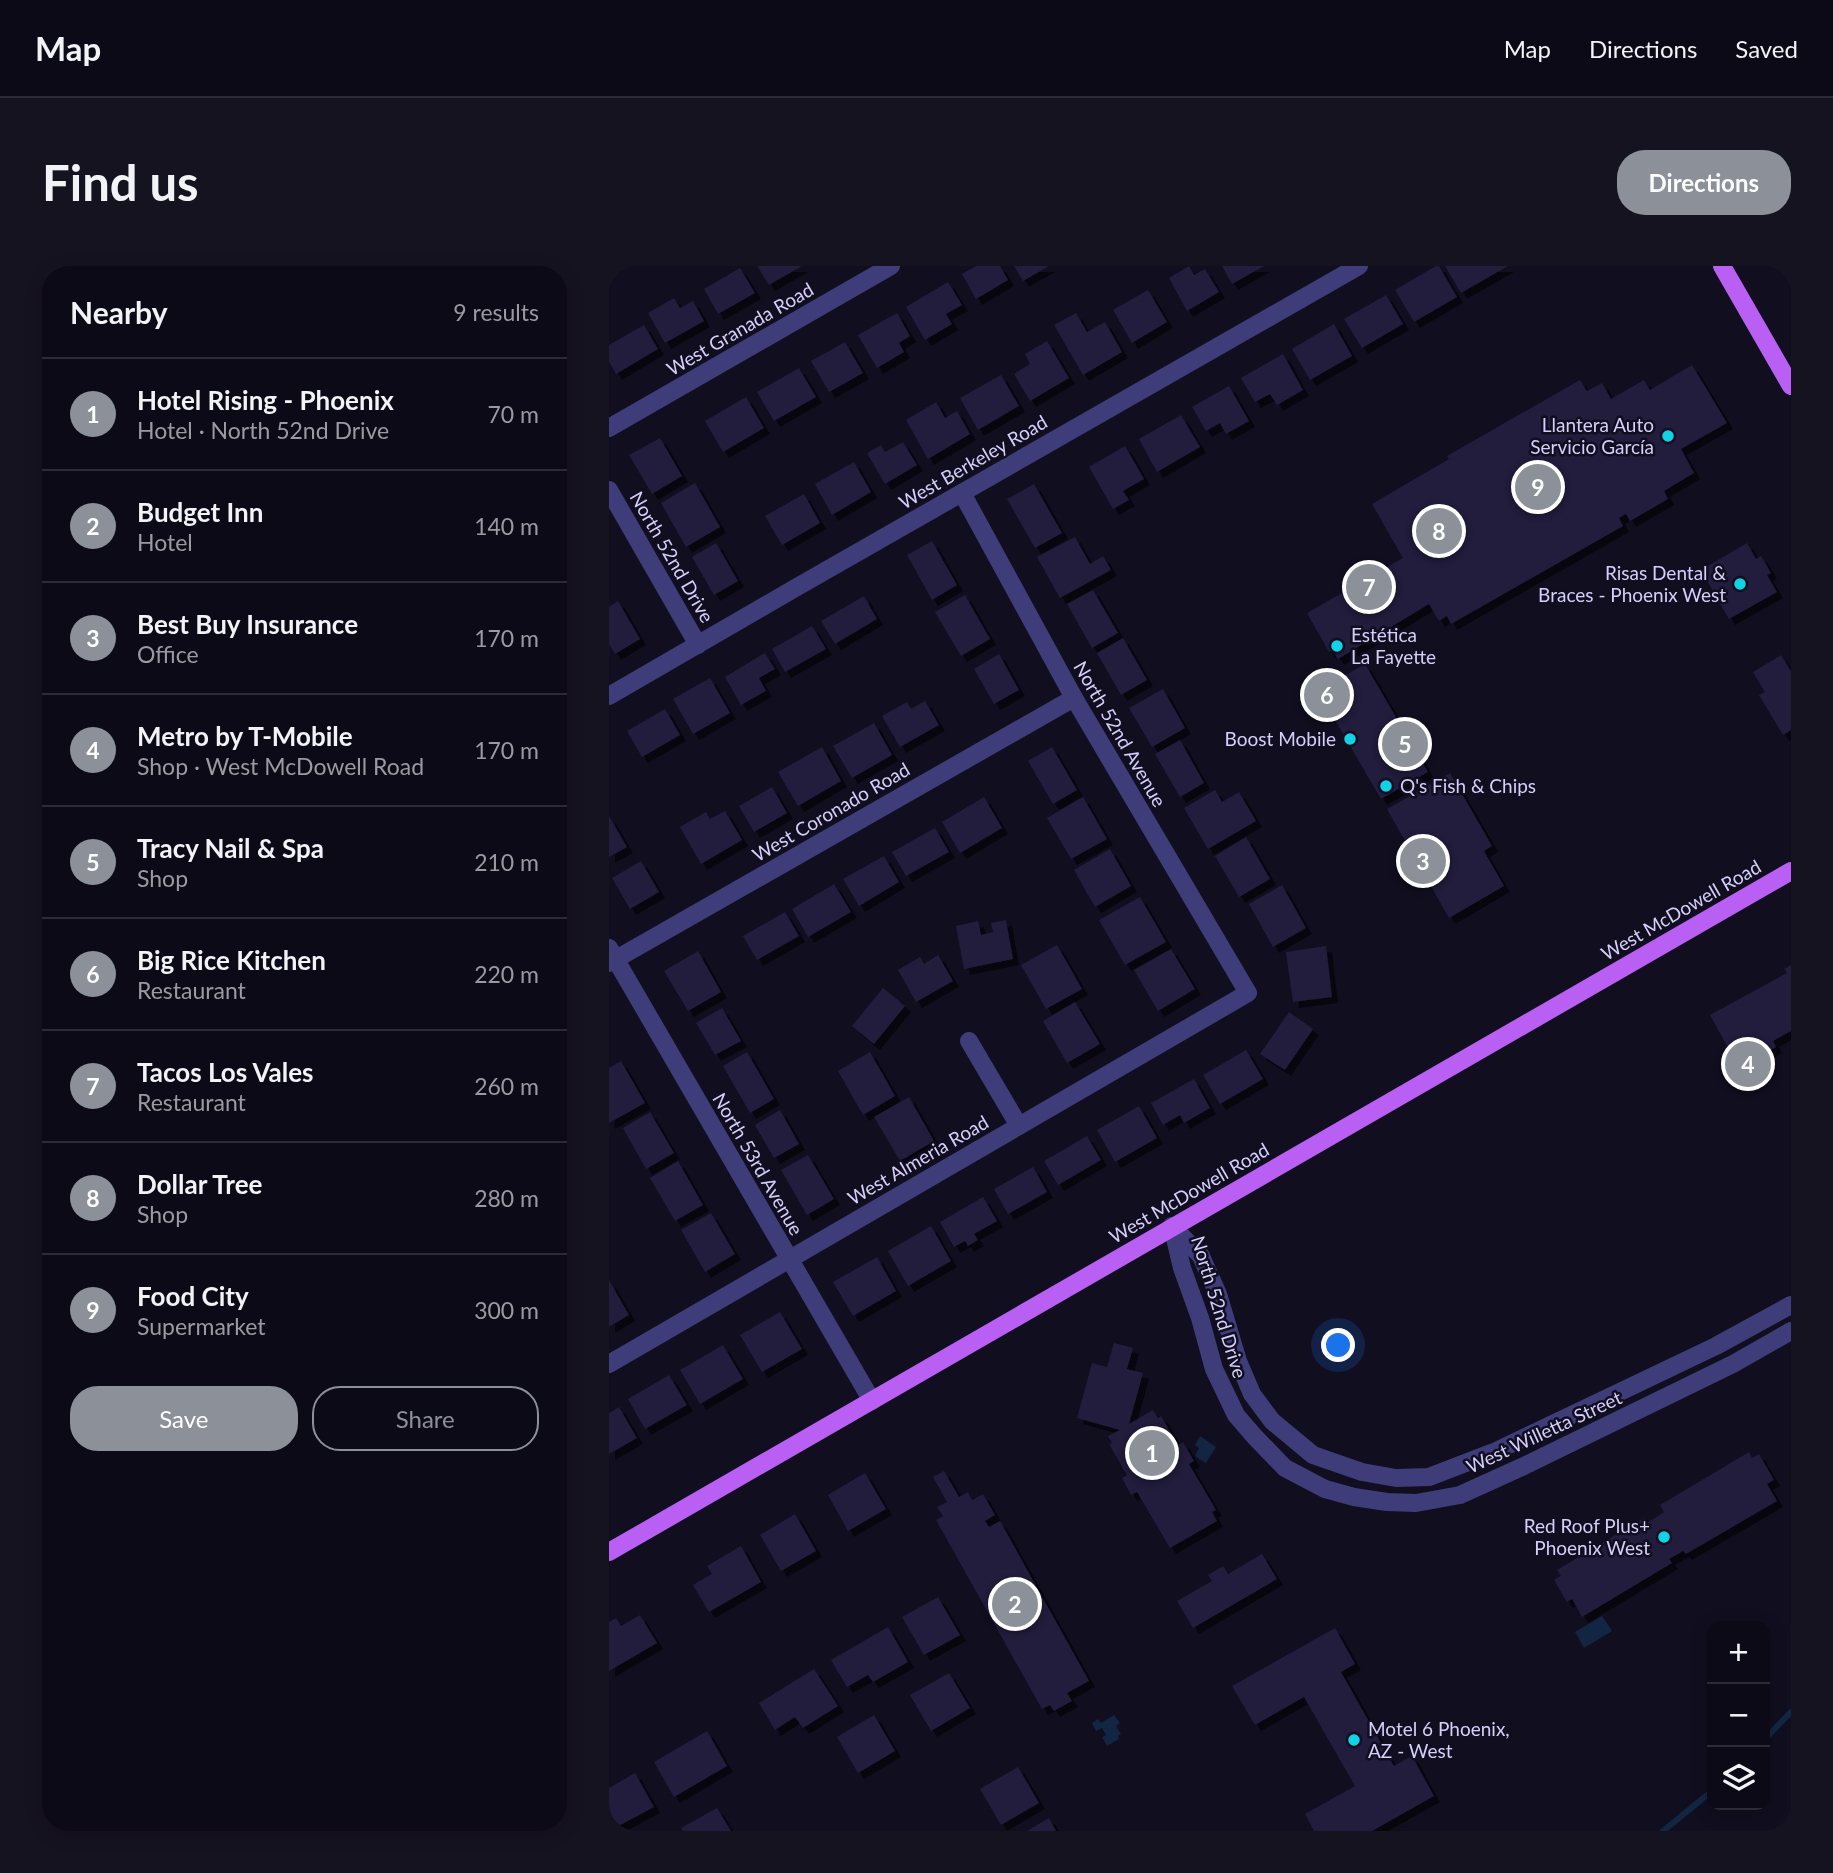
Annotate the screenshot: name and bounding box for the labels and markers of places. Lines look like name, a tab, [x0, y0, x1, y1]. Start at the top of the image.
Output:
place label: Llantera Auto Servicio García	[1530, 413, 1654, 458]
marker: Llantera Auto Servicio García	[1660, 428, 1676, 444]
pin: 9	[1515, 461, 1561, 513]
pin: 8	[1416, 505, 1462, 557]
pin: 7	[1346, 561, 1392, 613]
place label: Risas Dental & Braces - Phoenix West	[1538, 561, 1726, 606]
marker: Risas Dental & Braces - Phoenix West	[1732, 576, 1748, 592]
place label: Estética La Fayette	[1351, 623, 1436, 668]
marker: Estética La Fayette	[1329, 638, 1345, 654]
pin: 6	[1304, 669, 1350, 721]
pin: 5	[1382, 718, 1428, 770]
place label: Boost Mobile	[1225, 727, 1336, 750]
marker: Boost Mobile	[1342, 731, 1358, 747]
place label: Q's Fish & Chips	[1400, 774, 1536, 797]
marker: Q's Fish & Chips	[1378, 778, 1394, 794]
pin: 3	[1400, 835, 1446, 887]
pin: 4	[1725, 1038, 1771, 1090]
pin: 1	[1129, 1427, 1175, 1479]
place label: Red Roof Plus+ Phoenix West	[1524, 1514, 1650, 1559]
marker: Red Roof Plus+ Phoenix West	[1656, 1529, 1672, 1545]
pin: 2	[992, 1578, 1038, 1630]
place label: Motel 6 Phoenix, AZ - West	[1368, 1717, 1510, 1762]
marker: Motel 6 Phoenix, AZ - West	[1346, 1732, 1362, 1748]

